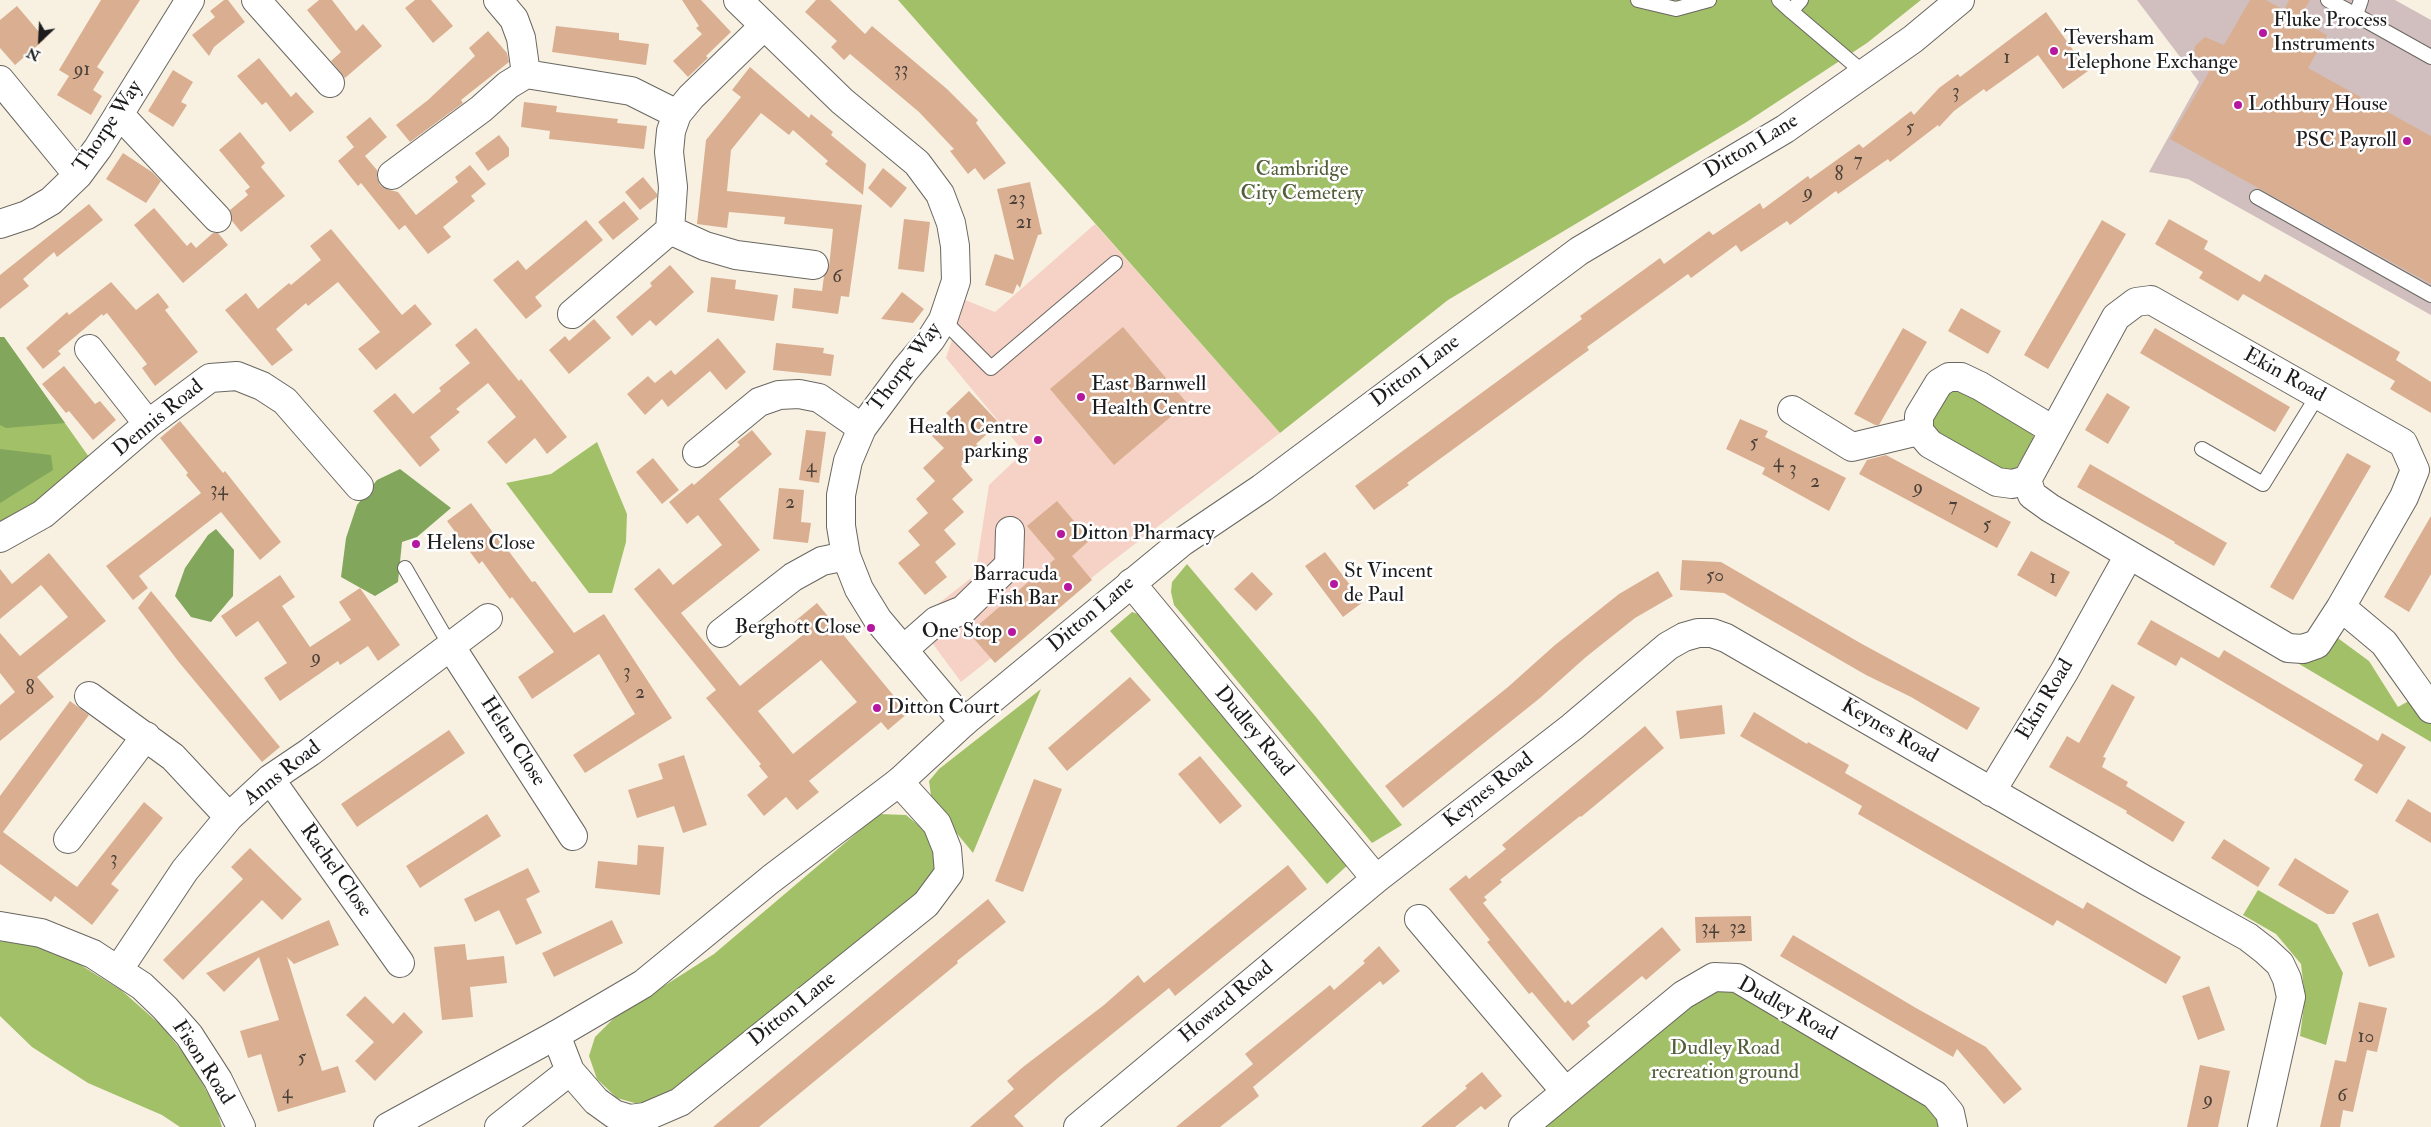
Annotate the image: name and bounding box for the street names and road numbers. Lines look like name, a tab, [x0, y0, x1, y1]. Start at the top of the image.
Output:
street label: Thorpe Way	[69, 76, 149, 178]
street label: Ditton Lane	[1701, 109, 1803, 185]
street label: Thorpe Way	[864, 318, 948, 418]
street label: Ditton Lane	[1367, 330, 1465, 414]
street label: Ekin Road	[2239, 343, 2329, 409]
street label: Dennis Road	[109, 375, 209, 463]
street label: Ditton Lane	[1044, 572, 1140, 658]
street label: Ekin Road	[2012, 655, 2080, 745]
street label: Dudley Road	[1208, 682, 1298, 782]
street label: Helen Close	[474, 692, 550, 792]
street label: Keynes Road	[1836, 694, 1942, 770]
street label: Anns Road	[240, 736, 326, 812]
street label: Keynes Road	[1439, 748, 1539, 834]
street label: Rachel Close	[294, 819, 376, 923]
street label: Howard Road	[1175, 956, 1279, 1050]
street label: Ditton Lane	[744, 967, 842, 1053]
street label: Dudley Road	[1733, 972, 1841, 1048]
street label: Fison Road	[166, 1016, 238, 1110]

